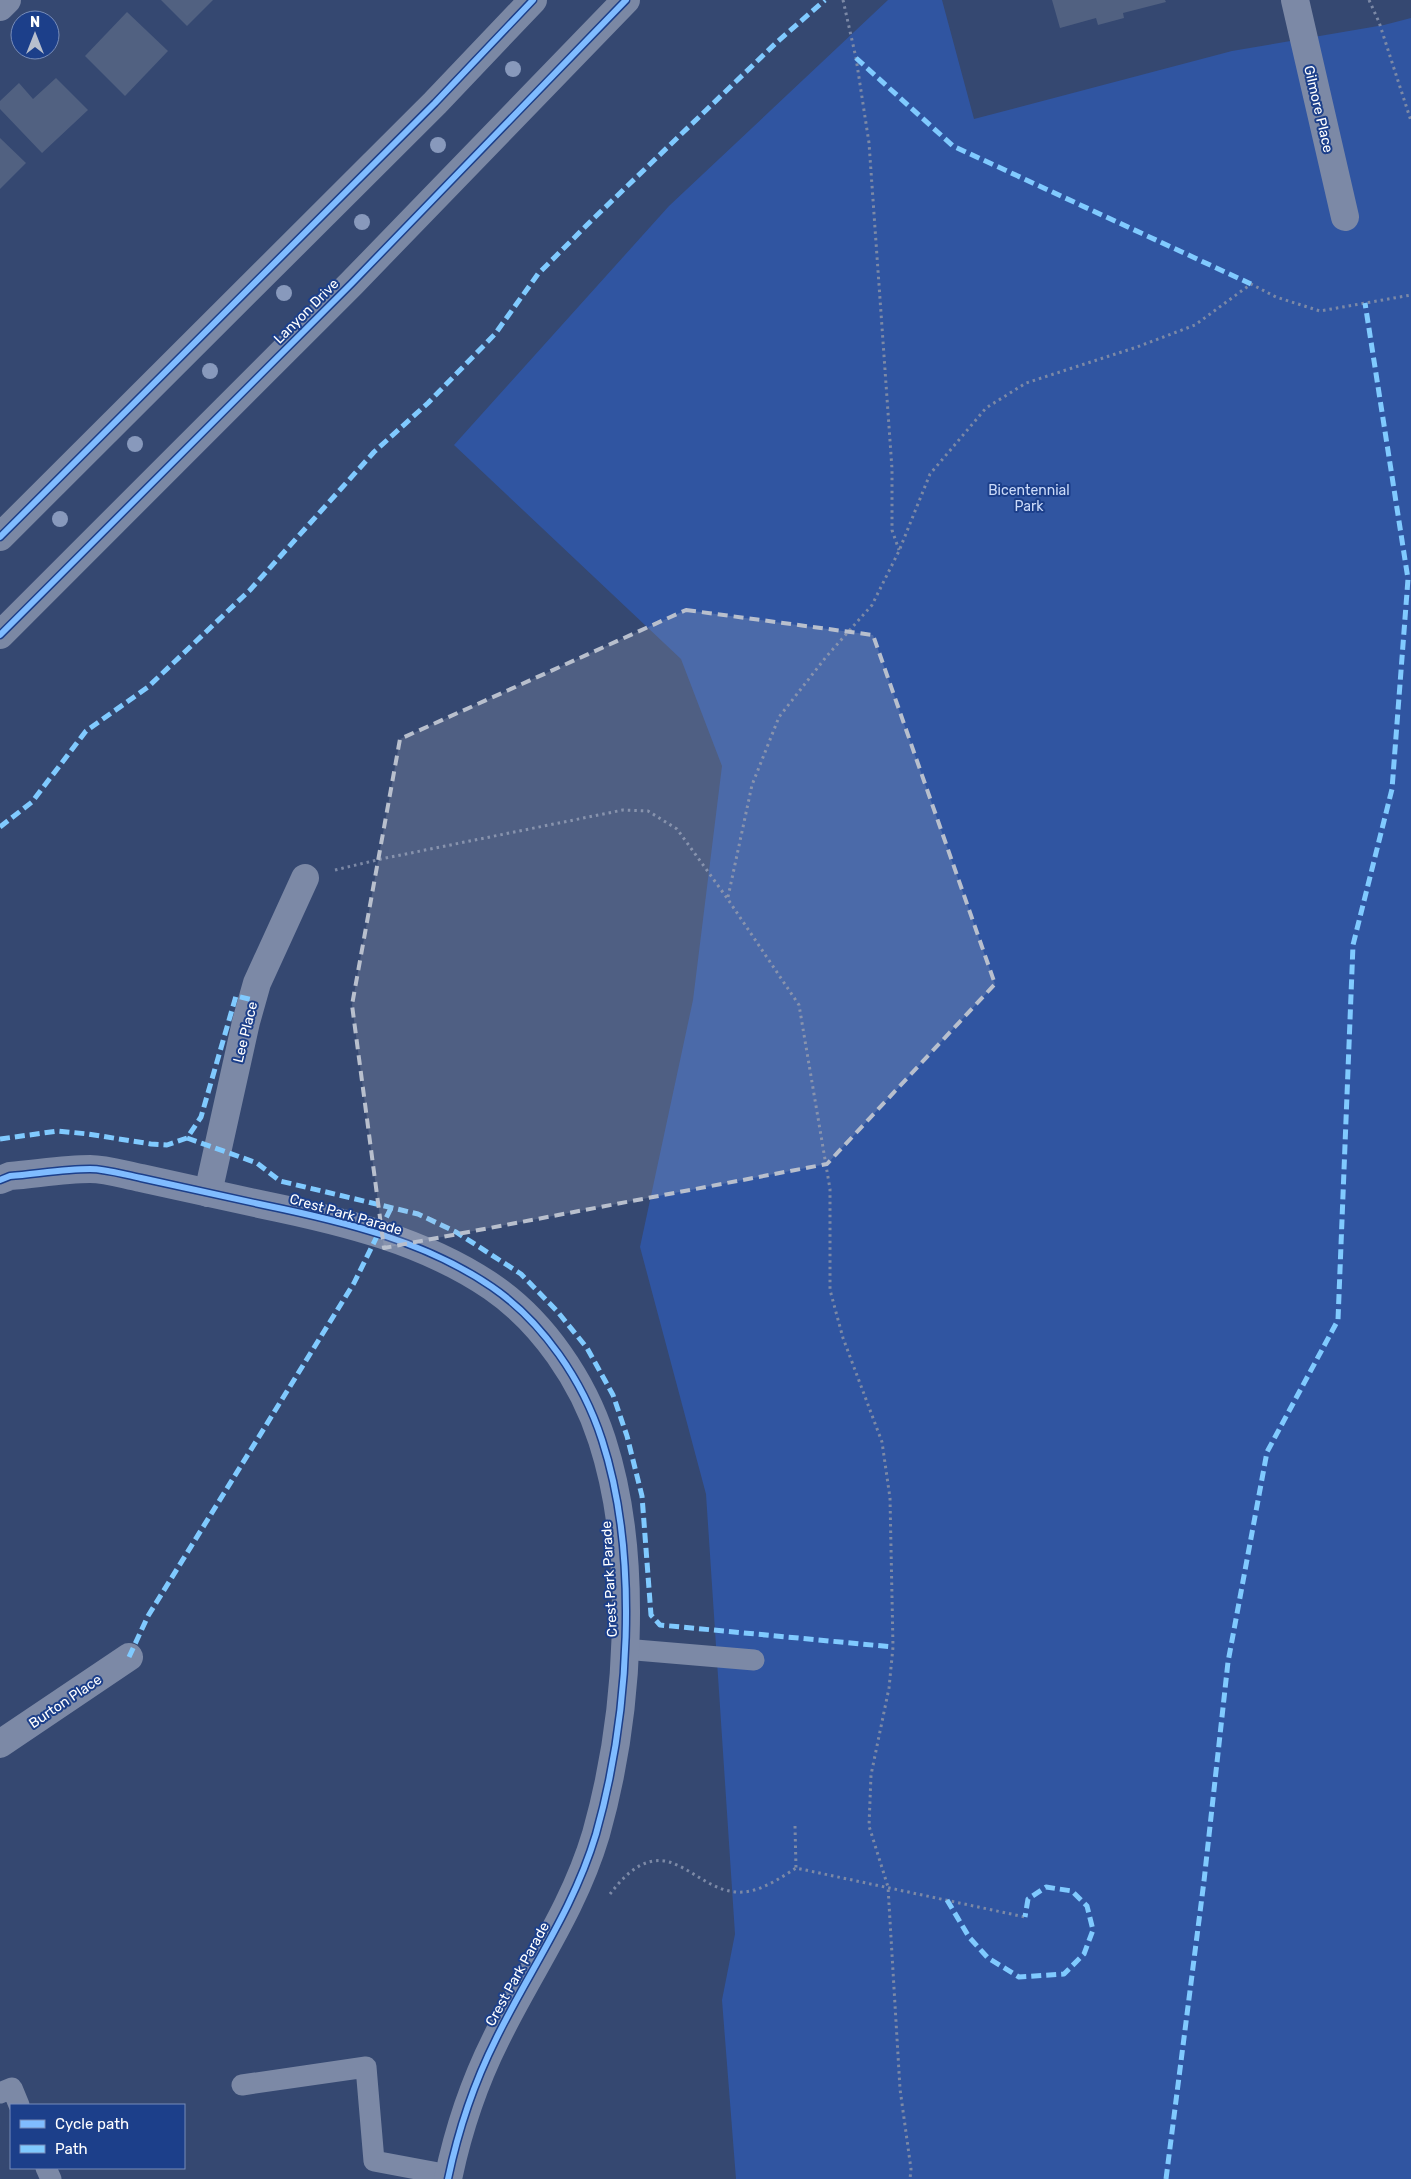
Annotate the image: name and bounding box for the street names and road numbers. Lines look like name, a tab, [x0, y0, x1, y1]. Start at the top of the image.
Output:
street label: Gilmore Place	[1300, 64, 1337, 155]
street label: Lanyon Drive	[270, 275, 343, 347]
street label: Lee Place	[230, 1000, 261, 1065]
street label: Crest Park Parade	[288, 1190, 404, 1239]
street label: Crest Park Parade	[598, 1520, 621, 1638]
street label: Burton Place	[26, 1671, 105, 1732]
street label: Crest Park Parade	[482, 1919, 553, 2029]

